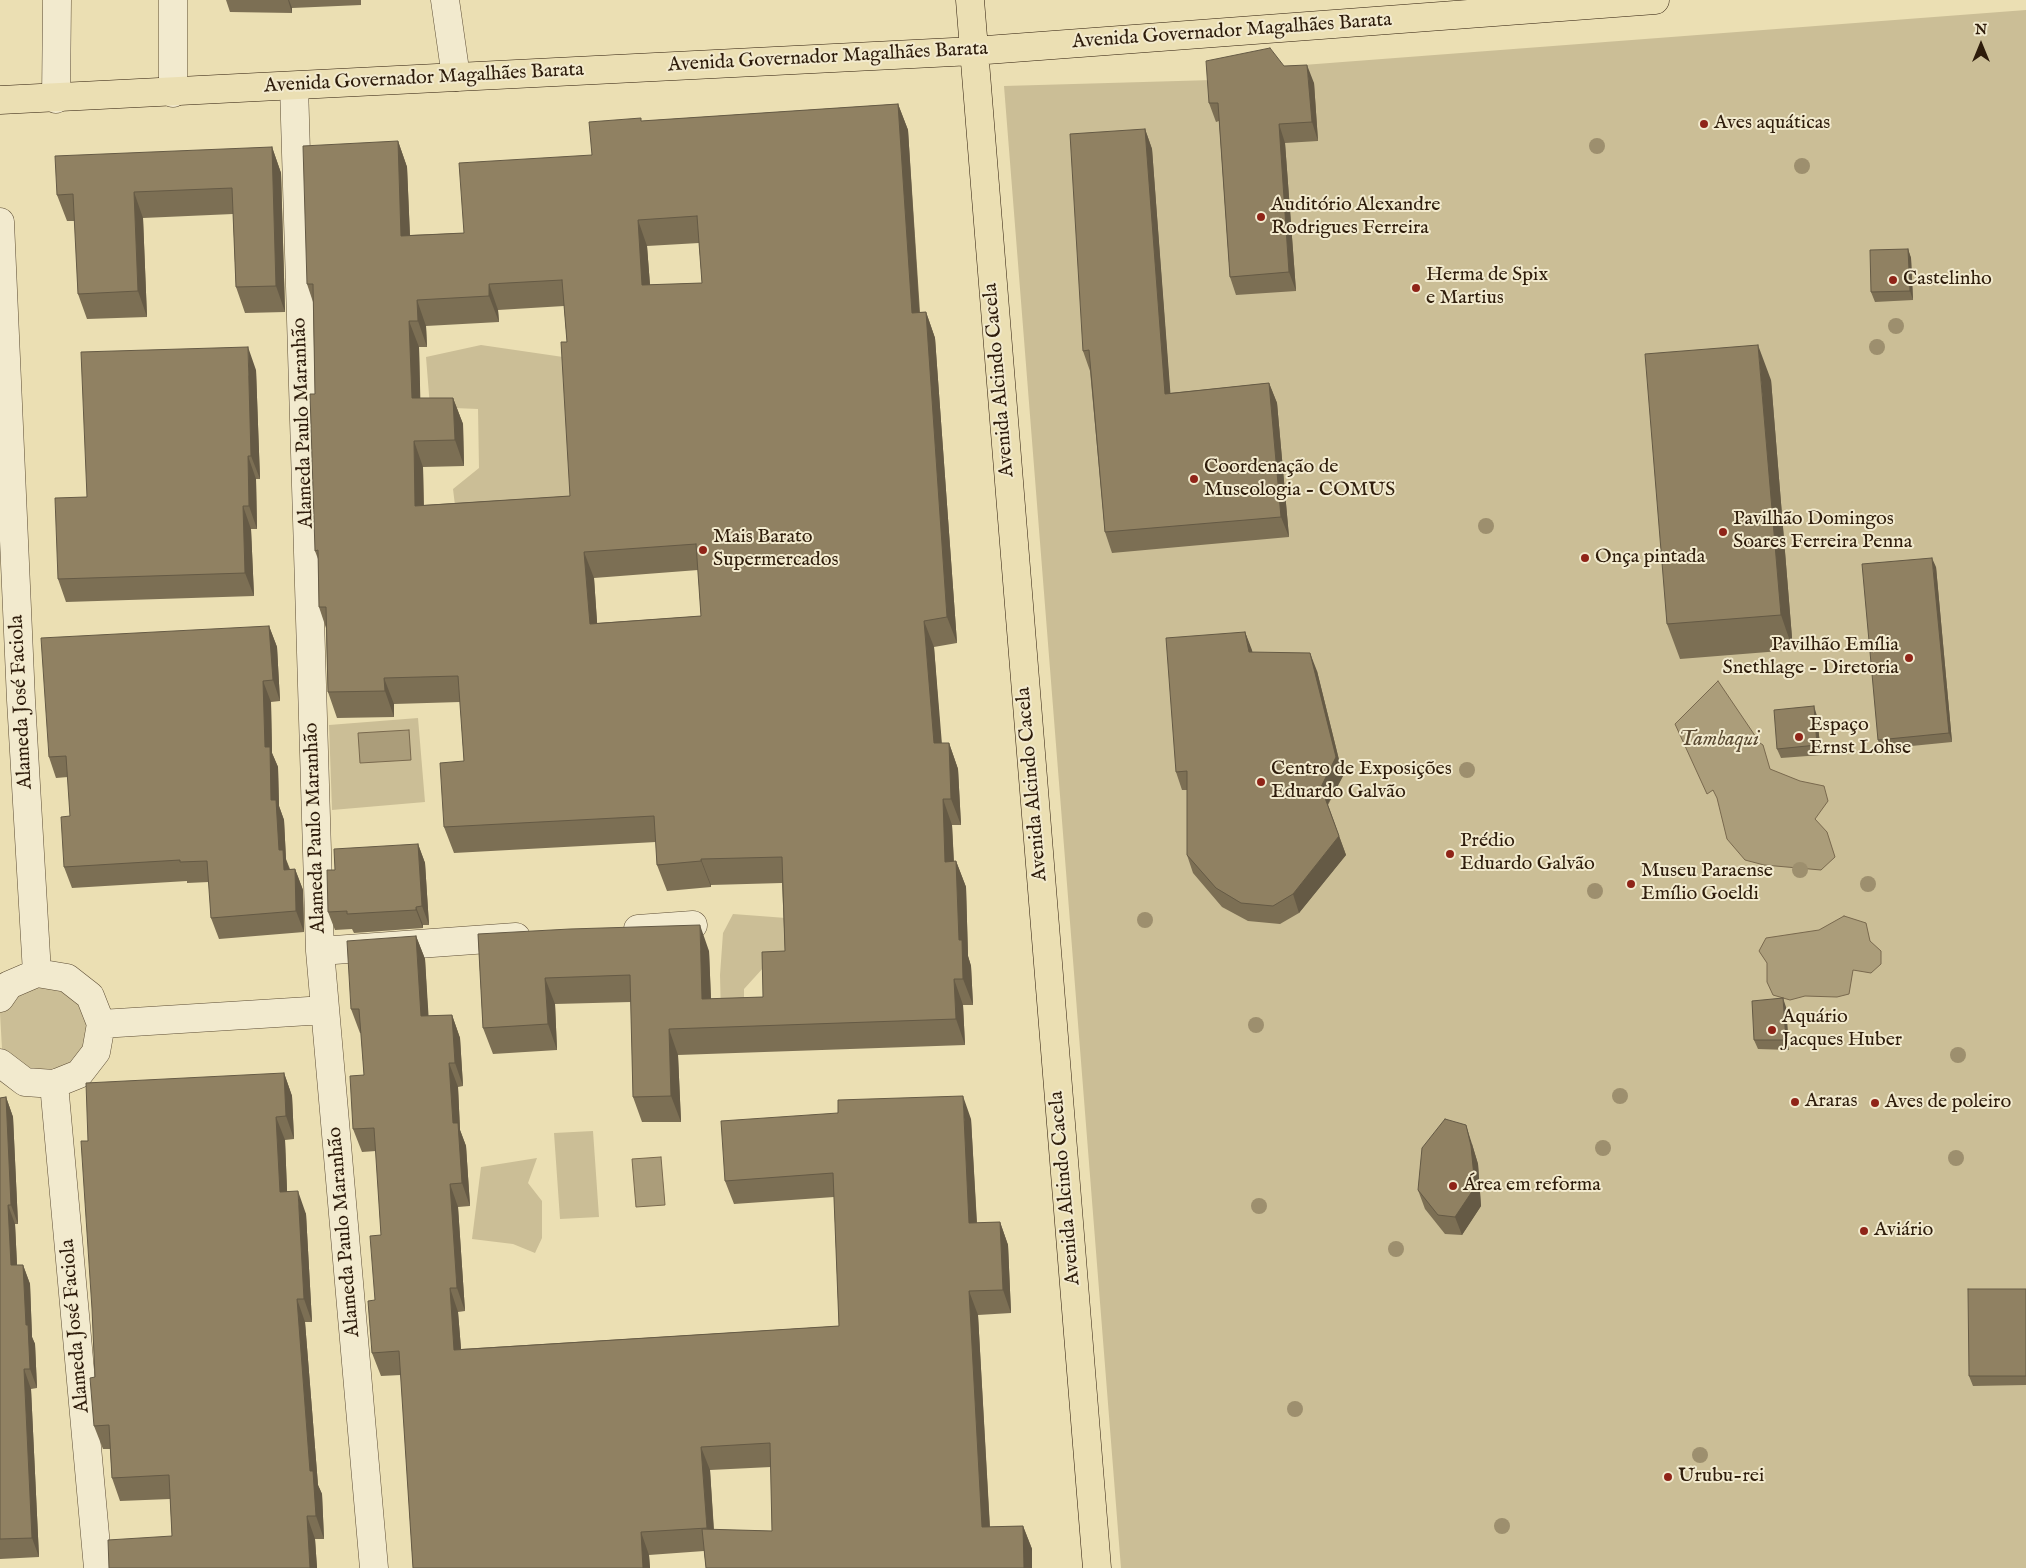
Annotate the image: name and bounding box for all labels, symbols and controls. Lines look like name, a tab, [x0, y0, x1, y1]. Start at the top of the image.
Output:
street label: Avenida Governador Magalhães Barata	[1071, 9, 1393, 55]
north arrow	[1956, 20, 2006, 70]
text: N	[1975, 21, 1987, 39]
street label: Avenida Governador Magalhães Barata	[667, 38, 989, 78]
street label: Avenida Governador Magalhães Barata	[263, 59, 585, 99]
place label: Aves aquáticas	[1714, 112, 1830, 136]
marker: Aves aquáticas	[1698, 118, 1710, 130]
place label: Auditório Alexandre Rodrigues Ferreira	[1271, 194, 1440, 241]
marker: Auditório Alexandre Rodrigues Ferreira	[1255, 211, 1267, 223]
place label: Herma de Spix e Martius	[1426, 264, 1548, 311]
place label: Castelinho	[1903, 268, 1992, 292]
marker: Castelinho	[1887, 274, 1899, 286]
street label: Avenida Alcindo Cacela	[980, 282, 1020, 478]
marker: Herma de Spix e Martius	[1410, 282, 1422, 294]
street label: Alameda Paulo Maranhão	[288, 317, 320, 529]
place label: Coordenação de Museologia - COMUS	[1204, 456, 1395, 503]
marker: Coordenação de Museologia - COMUS	[1188, 473, 1200, 485]
place label: Pavilhão Domingos Soares Ferreira Penna	[1733, 508, 1912, 555]
place label: Mais Barato Supermercados	[713, 526, 839, 573]
marker: Pavilhão Domingos Soares Ferreira Penna	[1717, 526, 1729, 538]
marker: Mais Barato Supermercados	[697, 544, 709, 556]
place label: Onça pintada	[1595, 546, 1705, 570]
marker: Onça pintada	[1579, 552, 1591, 564]
street label: Alameda José Faciola	[5, 614, 39, 790]
place label: Pavilhão Emília Snethlage - Diretoria	[1722, 634, 1899, 681]
marker: Pavilhão Emília Snethlage - Diretoria	[1903, 652, 1915, 664]
street label: Avenida Alcindo Cacela	[1013, 686, 1053, 882]
place label: Espaço Ernst Lohse	[1809, 714, 1911, 761]
street label: Alameda Paulo Maranhão	[300, 722, 332, 934]
water label: Tambaqui	[1679, 728, 1759, 754]
marker: Espaço Ernst Lohse	[1793, 731, 1805, 743]
place label: Centro de Exposições Eduardo Galvão	[1271, 758, 1452, 805]
marker: Centro de Exposições Eduardo Galvão	[1255, 776, 1267, 788]
place label: Prédio Eduardo Galvão	[1460, 830, 1595, 877]
marker: Prédio Eduardo Galvão	[1444, 848, 1456, 860]
place label: Museu Paraense Emílio Goeldi	[1641, 860, 1773, 907]
marker: Museu Paraense Emílio Goeldi	[1625, 878, 1637, 890]
place label: Aquário Jacques Huber	[1782, 1006, 1902, 1053]
marker: Aquário Jacques Huber	[1766, 1024, 1778, 1036]
street label: Avenida Alcindo Cacela	[1046, 1090, 1086, 1286]
place label: Araras	[1805, 1090, 1858, 1114]
place label: Aves de poleiro	[1885, 1091, 2011, 1115]
marker: Araras	[1789, 1096, 1801, 1108]
marker: Aves de poleiro	[1869, 1097, 1881, 1109]
street label: Alameda Paulo Maranhão	[324, 1126, 366, 1338]
place label: Área em reforma	[1463, 1174, 1601, 1198]
marker: Área em reforma	[1447, 1180, 1459, 1192]
place label: Aviário	[1874, 1219, 1933, 1243]
marker: Aviário	[1858, 1225, 1870, 1237]
street label: Alameda José Faciola	[56, 1238, 96, 1414]
place label: Urubu-rei	[1678, 1465, 1764, 1489]
marker: Urubu-rei	[1662, 1471, 1674, 1483]

